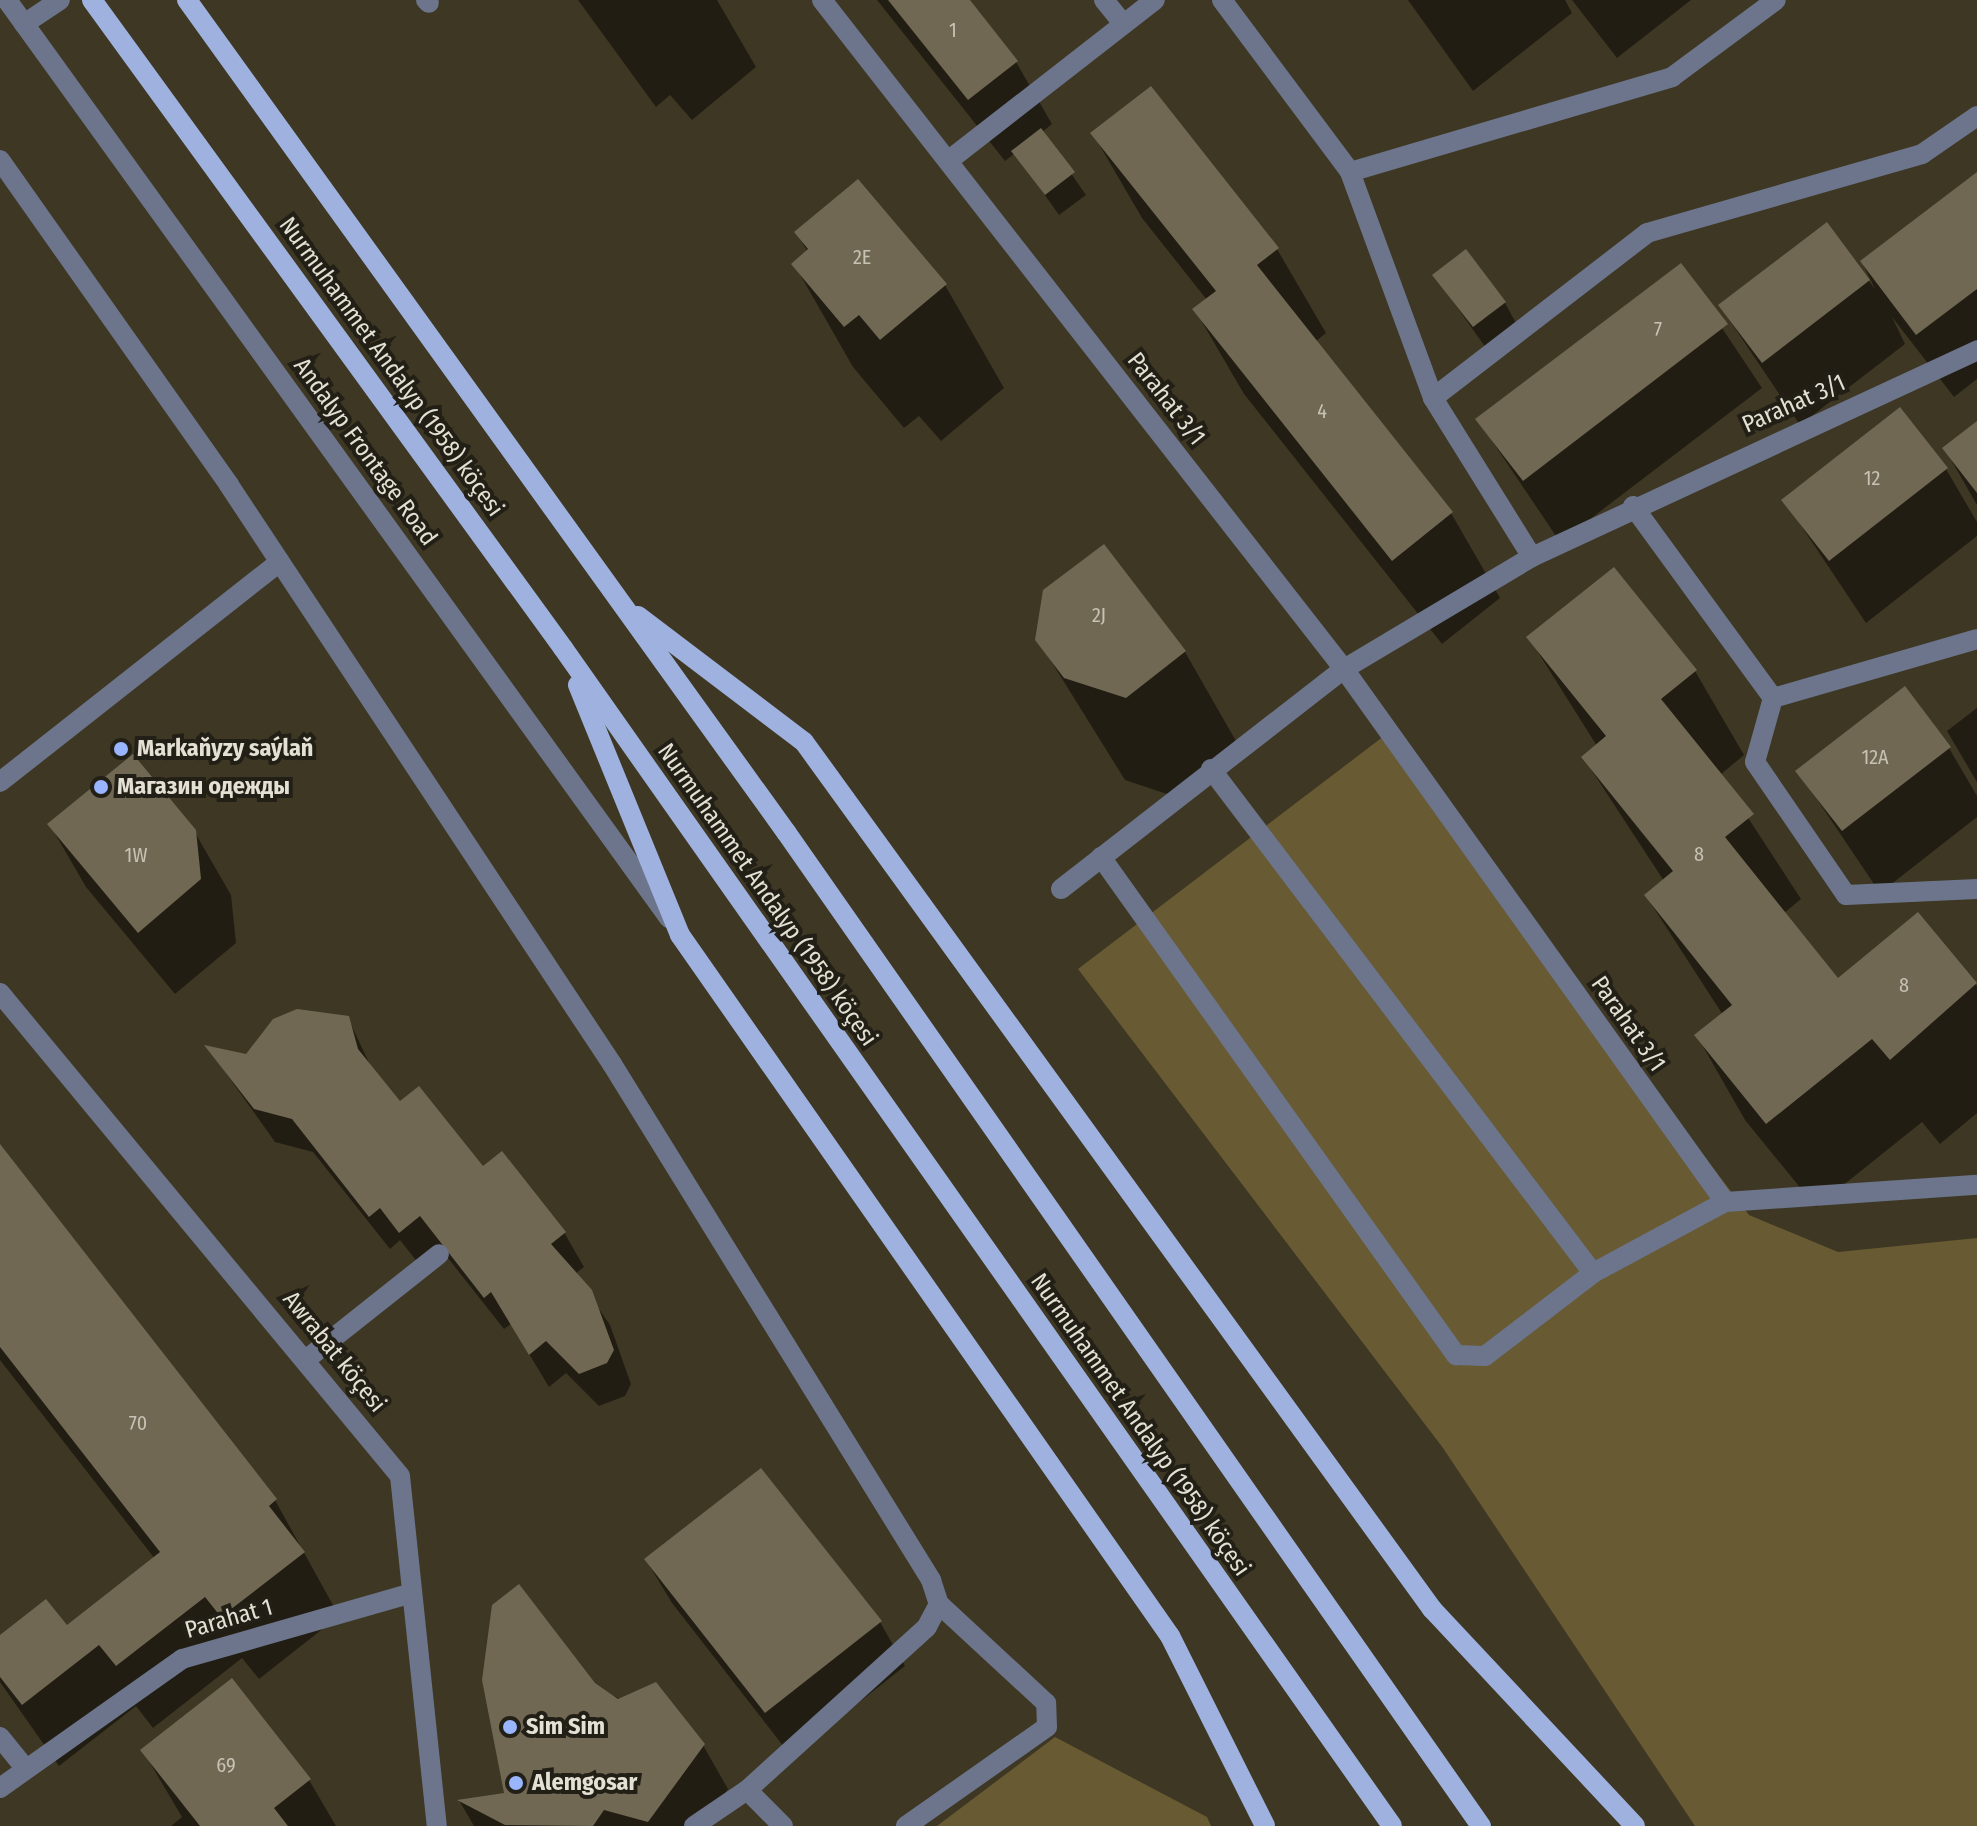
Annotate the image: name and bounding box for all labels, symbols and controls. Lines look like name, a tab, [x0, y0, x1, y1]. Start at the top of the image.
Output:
house number: 1	[949, 18, 957, 42]
street label: Nurmuhammet Andalyp (1958) köçesi	[273, 212, 509, 522]
house number: 2E	[853, 245, 871, 269]
house number: 7	[1654, 317, 1662, 341]
street label: Parahat 3/1	[1121, 347, 1211, 451]
street label: Andalyp Frontage Road	[287, 353, 443, 551]
street label: Parahat 3/1	[1738, 369, 1850, 439]
house number: 4	[1317, 399, 1327, 423]
house number: 12	[1864, 466, 1880, 490]
house number: 2J	[1092, 603, 1106, 627]
place label: Markaňyzy saýlaň	[137, 735, 313, 763]
street label: Nurmuhammet Andalyp (1958) köçesi	[651, 738, 883, 1052]
marker: Markaňyzy saýlaň	[112, 740, 130, 758]
house number: 12A	[1861, 745, 1889, 769]
place label: Магазин одежды	[117, 773, 290, 801]
marker: Магазин одежды	[92, 778, 110, 796]
house number: 8	[1694, 842, 1704, 866]
house number: 1W	[125, 843, 147, 867]
street label: Parahat 3/1	[1585, 971, 1671, 1077]
house number: 8	[1899, 973, 1909, 997]
street label: Nurmuhammet Andalyp (1958) köçesi	[1024, 1268, 1256, 1582]
street label: Awrabat köçesi	[277, 1286, 391, 1418]
house number: 70	[129, 1411, 147, 1435]
street label: Parahat 1	[182, 1593, 276, 1645]
place label: Sim Sim	[526, 1713, 605, 1741]
marker: Sim Sim	[501, 1718, 519, 1736]
house number: 69	[216, 1753, 236, 1777]
place label: Alemgosar	[532, 1769, 637, 1797]
marker: Alemgosar	[507, 1774, 525, 1792]

